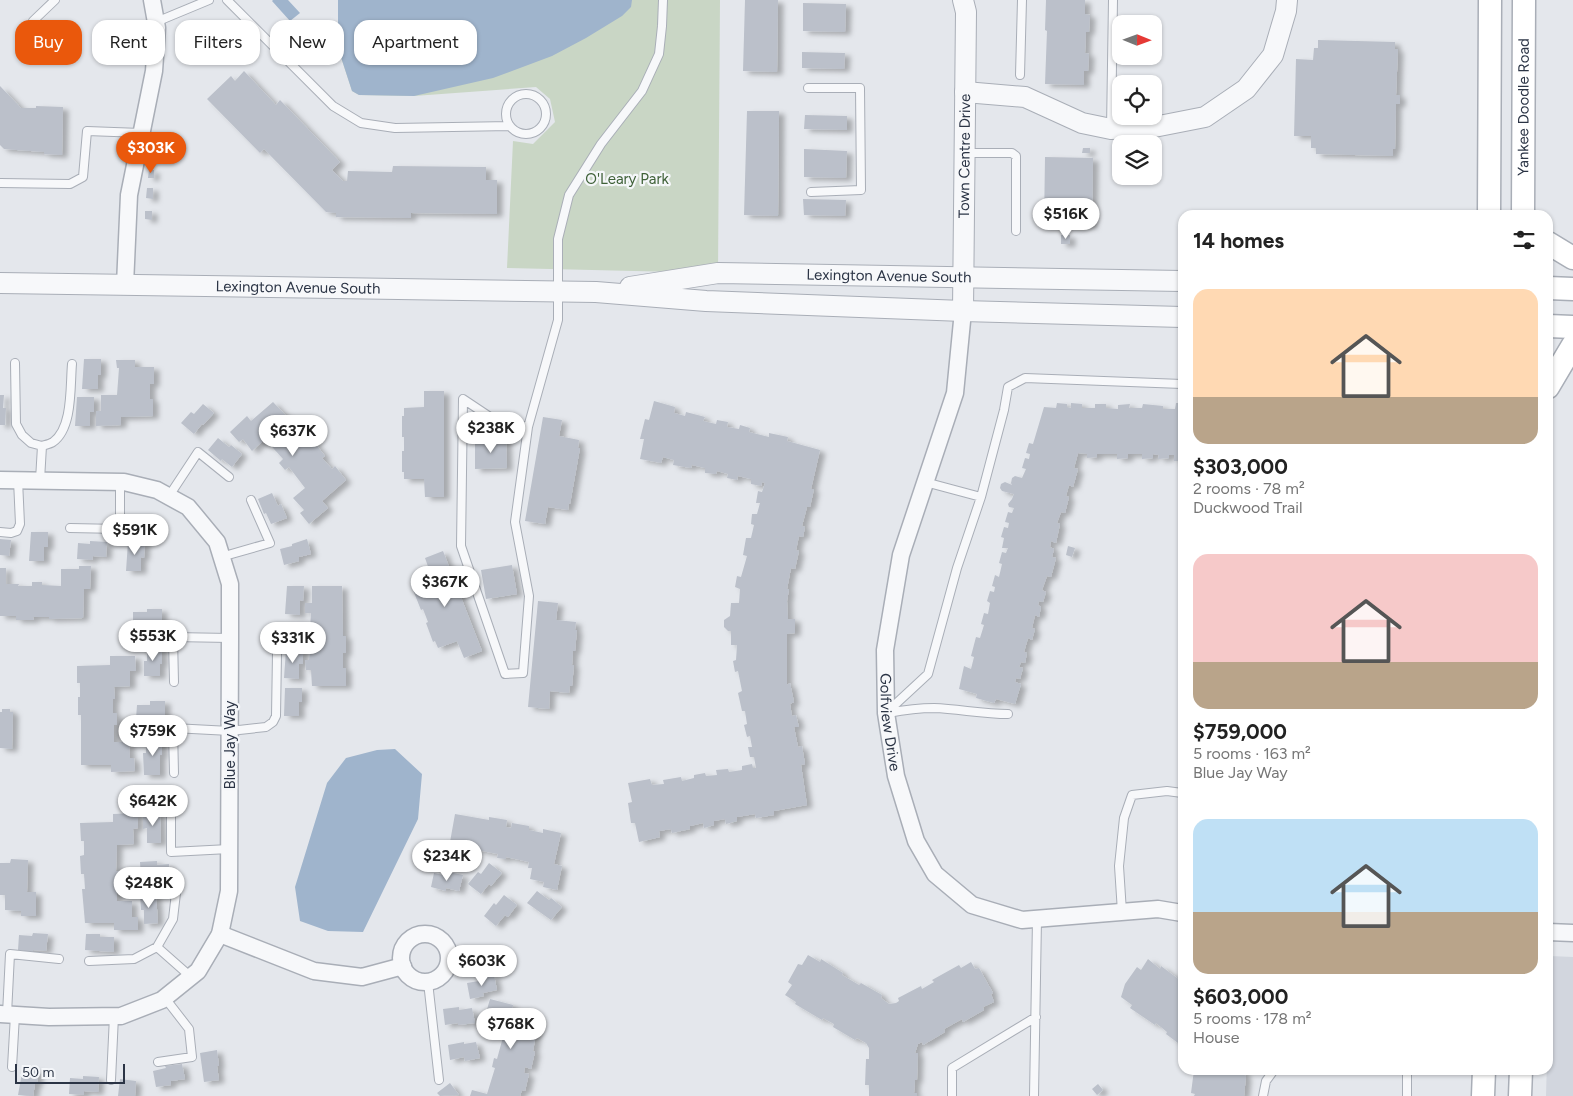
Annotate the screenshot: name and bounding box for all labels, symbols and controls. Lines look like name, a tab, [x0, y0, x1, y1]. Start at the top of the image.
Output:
north arrow	[1112, 15, 1162, 65]
map controls	[1112, 15, 1162, 185]
chip: Buy	[15, 20, 82, 65]
chip: Rent	[92, 20, 165, 65]
chip: Filters	[175, 20, 260, 65]
chip: New	[270, 20, 344, 65]
chip: Apartment	[354, 20, 477, 65]
street label: Yankee Doodle Road	[1514, 38, 1533, 176]
button: locate	[1112, 75, 1162, 125]
street label: Town Centre Drive	[955, 94, 974, 218]
pin: $303K	[116, 132, 186, 174]
button: layers	[1112, 135, 1162, 185]
text: $303K	[127, 138, 175, 157]
park label: O'Leary Park	[585, 170, 669, 188]
pin: $516K	[1031, 198, 1101, 240]
text: $516K	[1044, 204, 1088, 223]
icon: filters	[1510, 226, 1538, 254]
text: 14 homes	[1193, 228, 1284, 253]
street label: Lexington Avenue South	[806, 266, 972, 286]
street label: Lexington Avenue South	[215, 277, 381, 298]
icon: home	[1321, 321, 1411, 411]
pin: $238K	[456, 412, 526, 454]
pin: $637K	[258, 414, 328, 457]
text: $238K	[467, 418, 515, 437]
text: $637K	[270, 421, 316, 440]
text: $303,000	[1193, 454, 1288, 479]
text: 2 rooms · 78 m²	[1193, 479, 1305, 498]
text: Duckwood Trail	[1193, 498, 1302, 517]
pin: $591K	[100, 514, 170, 556]
text: $591K	[113, 520, 157, 539]
pin: $367K	[410, 566, 480, 608]
text: $367K	[422, 572, 468, 591]
icon: home	[1321, 586, 1411, 676]
pin: $553K	[118, 620, 188, 662]
pin: $331K	[258, 622, 328, 664]
text: $553K	[129, 626, 177, 645]
text: $331K	[271, 628, 315, 647]
street label: Golfview Drive	[876, 673, 904, 772]
street label: Blue Jay Way	[221, 700, 239, 789]
pin: $759K	[118, 714, 188, 757]
text: $759,000	[1193, 719, 1287, 744]
text: $759K	[130, 721, 177, 740]
text: 5 rooms · 163 m²	[1193, 744, 1311, 763]
text: Blue Jay Way	[1193, 763, 1288, 782]
pin: $642K	[118, 784, 188, 827]
text: $642K	[129, 791, 177, 810]
pin: $234K	[412, 840, 482, 882]
text: $234K	[423, 846, 471, 865]
icon: home	[1321, 851, 1411, 941]
pin: $248K	[114, 866, 184, 909]
text: $248K	[125, 873, 173, 892]
pin: $603K	[447, 944, 517, 987]
text: $603K	[458, 951, 506, 970]
text: $603,000	[1193, 984, 1288, 1009]
pin: $768K	[476, 1008, 546, 1050]
text: 5 rooms · 178 m²	[1193, 1009, 1312, 1028]
text: $768K	[487, 1014, 535, 1033]
text: House	[1193, 1028, 1239, 1047]
scale bar	[15, 1061, 125, 1084]
text: 50 m	[22, 1064, 54, 1081]

